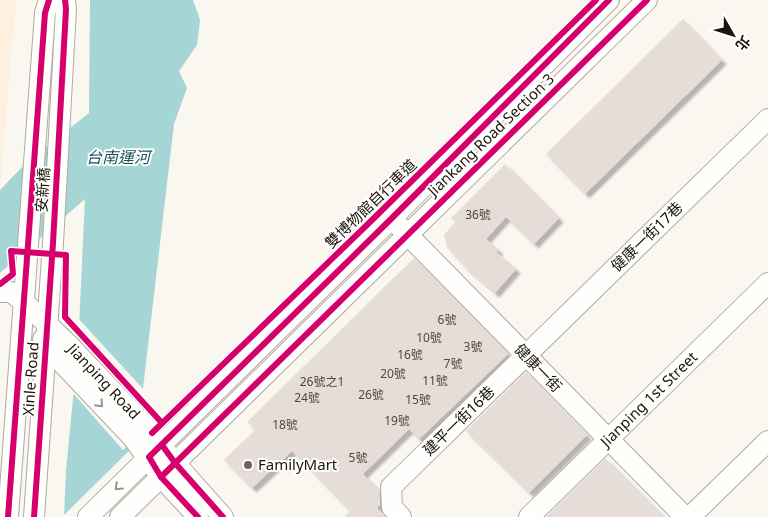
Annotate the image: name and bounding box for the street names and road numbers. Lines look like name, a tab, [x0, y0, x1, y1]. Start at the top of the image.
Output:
street label: Jiankang Road Section 3	[421, 69, 558, 201]
street label: 雙博物館自行車道	[320, 154, 420, 252]
street label: 安新橋	[30, 167, 54, 213]
street label: 健康一街17巷	[606, 197, 686, 275]
street label: Jianping Road	[62, 337, 145, 423]
street label: 健康一街	[511, 339, 567, 396]
street label: Xinle Road	[17, 341, 43, 417]
street label: Jianping 1st Street	[594, 346, 702, 452]
street label: 建平一街16巷	[418, 381, 498, 459]

